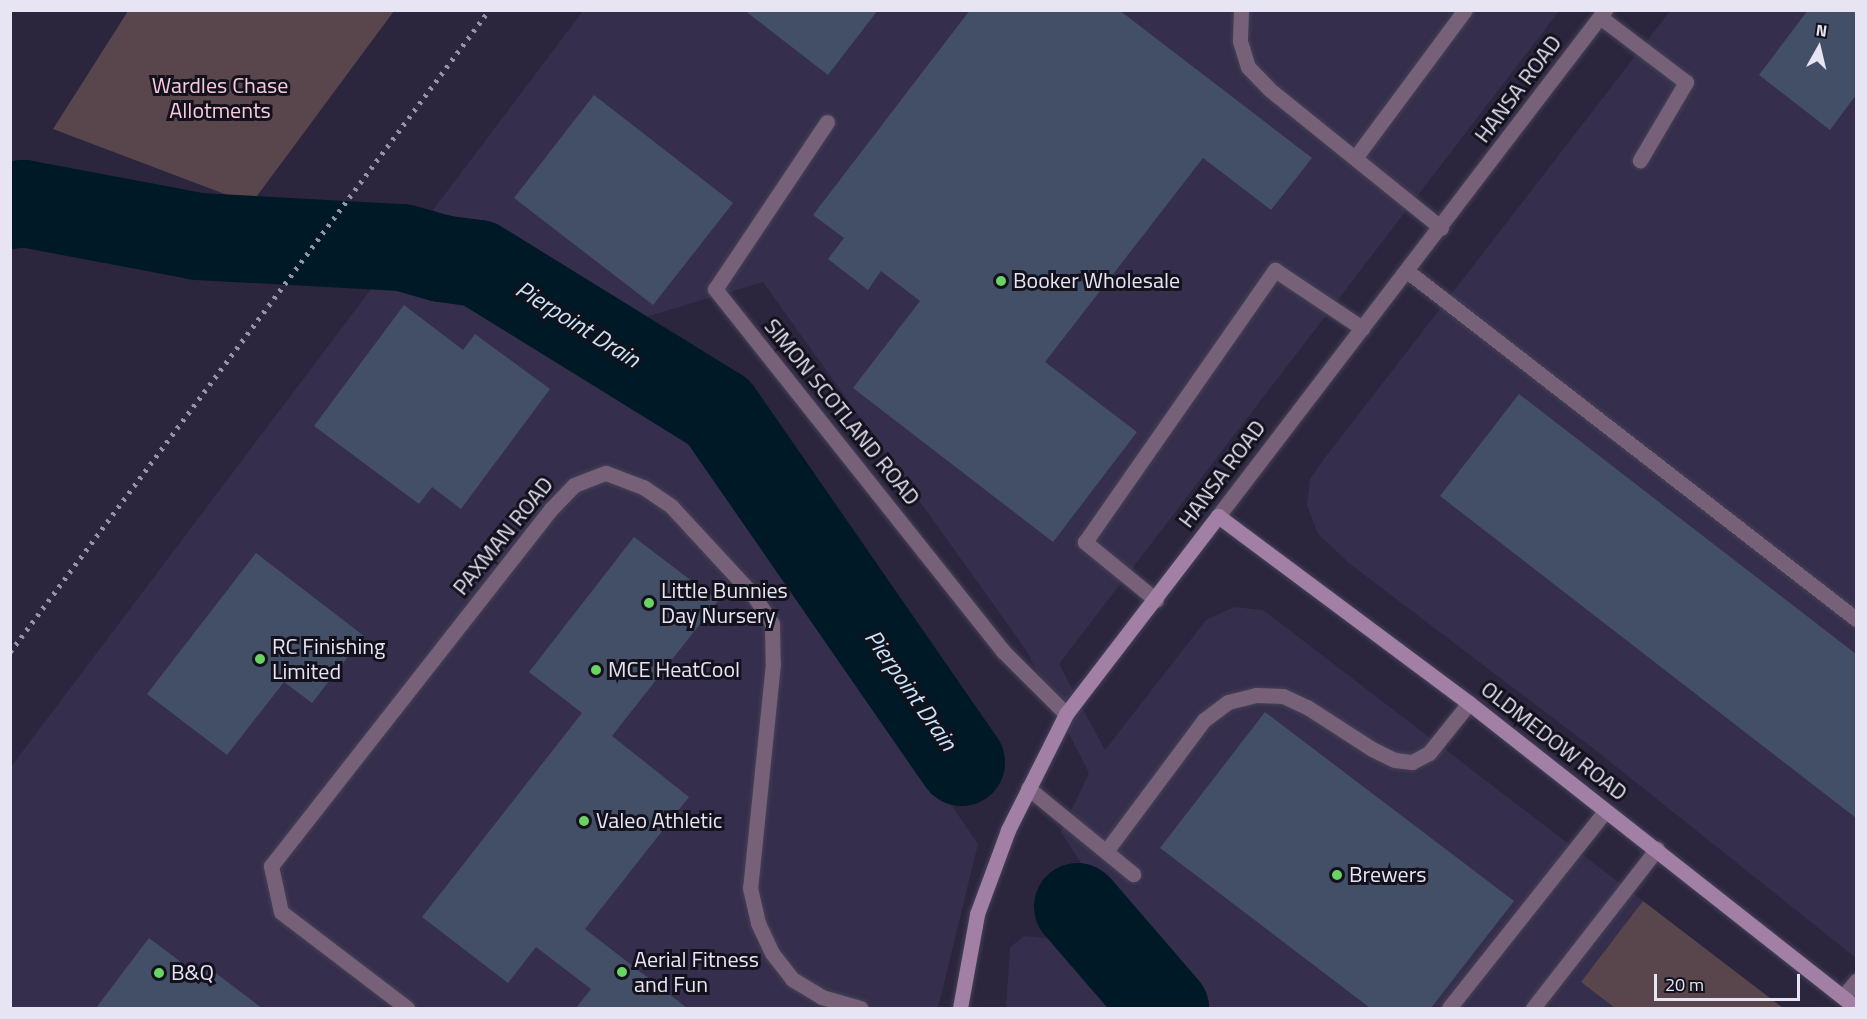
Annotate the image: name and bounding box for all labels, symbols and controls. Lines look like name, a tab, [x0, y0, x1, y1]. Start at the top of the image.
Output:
north arrow	[1789, 18, 1849, 78]
text: N	[1814, 18, 1829, 43]
street label: HANSA ROAD	[1469, 30, 1567, 148]
park label: Wardles Chase Allotments	[152, 72, 288, 124]
place label: Booker Wholesale	[1013, 268, 1180, 294]
water label: Pierpoint Drain	[511, 274, 645, 374]
marker: Booker Wholesale	[994, 274, 1008, 288]
street label: SIMON SCOTLAND ROAD	[759, 314, 925, 510]
street label: HANSA ROAD	[1173, 415, 1271, 533]
street label: PAXMAN ROAD	[447, 472, 559, 600]
place label: Little Bunnies Day Nursery	[661, 577, 788, 628]
marker: Little Bunnies Day Nursery	[642, 596, 656, 610]
water label: Pierpoint Drain	[859, 624, 963, 756]
place label: RC Finishing Limited	[272, 633, 385, 684]
marker: RC Finishing Limited	[253, 652, 267, 666]
place label: MCE HeatCool	[608, 657, 740, 683]
marker: MCE HeatCool	[589, 663, 603, 677]
street label: OLDMEDOW ROAD	[1476, 676, 1632, 806]
place label: Valeo Athletic	[596, 808, 722, 834]
marker: Valeo Athletic	[577, 814, 591, 828]
place label: Brewers	[1349, 862, 1427, 888]
marker: Brewers	[1330, 868, 1344, 882]
place label: Aerial Fitness and Fun	[634, 946, 759, 998]
place label: B&Q	[171, 960, 214, 986]
scale bar	[1657, 962, 1802, 1000]
marker: Aerial Fitness and Fun	[615, 965, 629, 979]
marker: B&Q	[152, 966, 166, 980]
text: 20 m	[1665, 971, 1704, 998]

